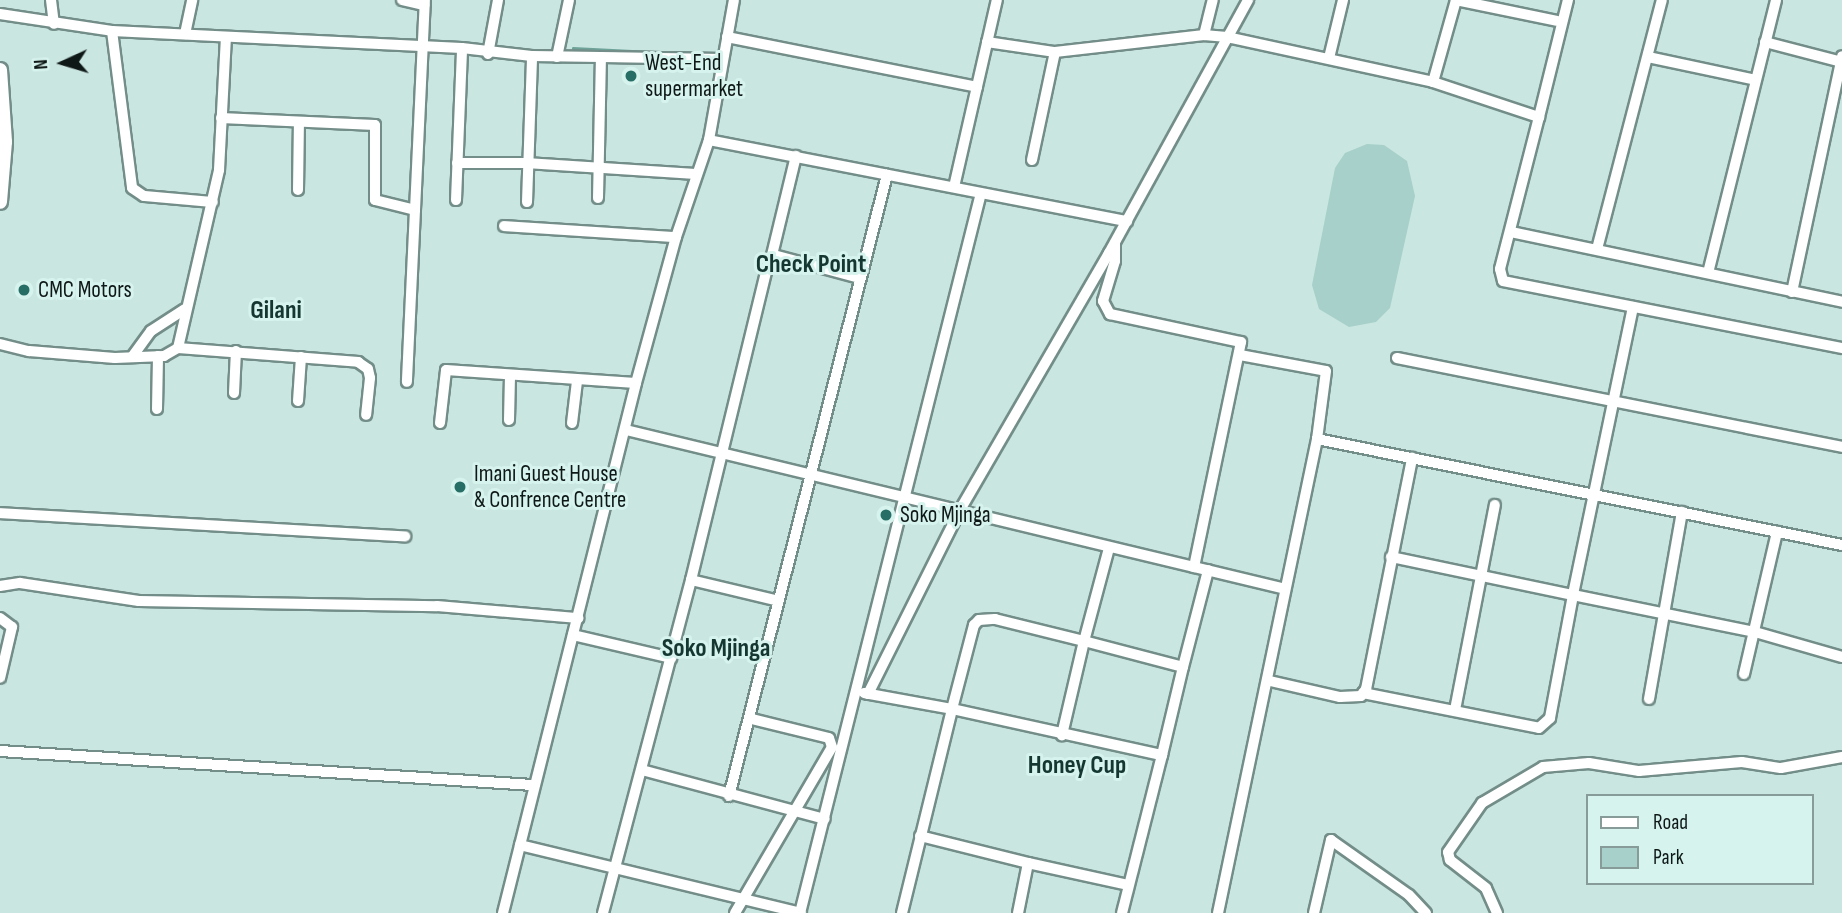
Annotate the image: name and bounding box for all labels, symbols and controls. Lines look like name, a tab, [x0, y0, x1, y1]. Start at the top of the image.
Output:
north arrow	[28, 28, 98, 98]
place label: West-End supermarket	[645, 49, 743, 103]
text: N	[30, 59, 53, 70]
marker: West-End supermarket	[623, 68, 639, 84]
district label: Check Point	[756, 249, 866, 281]
place label: CMC Motors	[38, 276, 132, 304]
marker: CMC Motors	[16, 282, 32, 298]
district label: Gilani	[250, 295, 302, 327]
place label: Imani Guest House & Confrence Centre	[474, 460, 626, 514]
marker: Imani Guest House & Confrence Centre	[452, 479, 468, 495]
place label: Soko Mjinga	[900, 501, 991, 529]
marker: Soko Mjinga	[878, 507, 894, 523]
district label: Soko Mjinga	[662, 633, 770, 665]
district label: Honey Cup	[1028, 750, 1126, 782]
legend	[1587, 794, 1814, 885]
text: Road	[1653, 810, 1688, 835]
text: Park	[1653, 845, 1684, 870]

